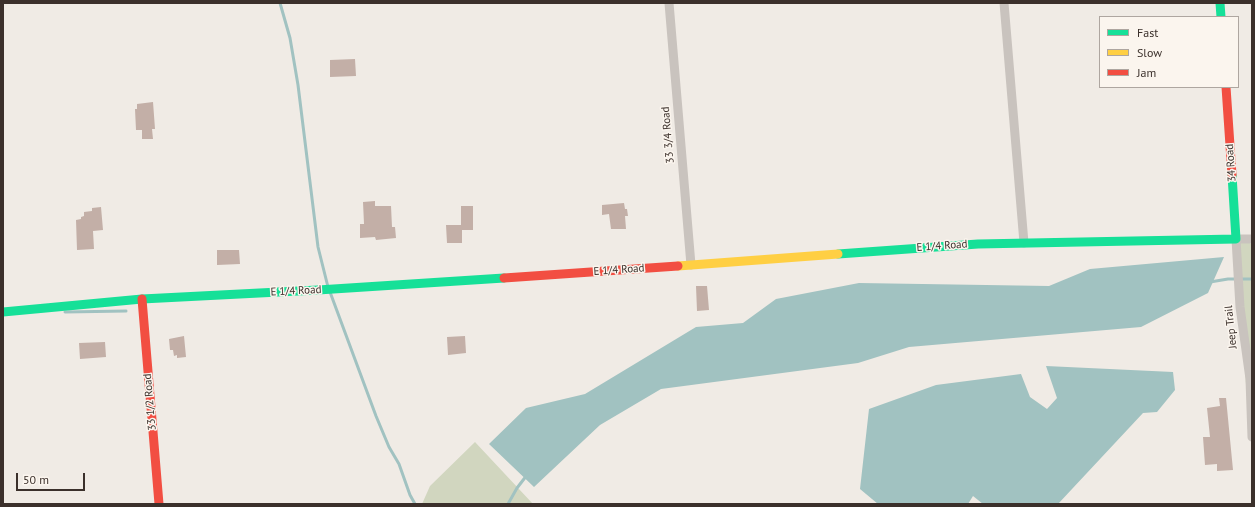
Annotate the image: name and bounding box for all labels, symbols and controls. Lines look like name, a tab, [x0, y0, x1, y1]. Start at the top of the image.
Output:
legend	[1099, 16, 1239, 88]
text: Fast	[1137, 25, 1158, 40]
text: Slow	[1137, 45, 1162, 60]
text: Jam	[1137, 65, 1156, 80]
street label: 33 3/4 Road	[659, 106, 677, 164]
street label: 34 Road	[1223, 143, 1239, 183]
street label: E 1/4 Road	[916, 238, 968, 254]
street label: E 1/4 Road	[593, 262, 645, 278]
street label: E 1/4 Road	[270, 283, 322, 299]
street label: Jeep Trail	[1222, 305, 1240, 349]
street label: 33 1/2 Road	[141, 373, 159, 431]
scale bar	[18, 465, 87, 491]
text: 50 m	[23, 472, 49, 487]

